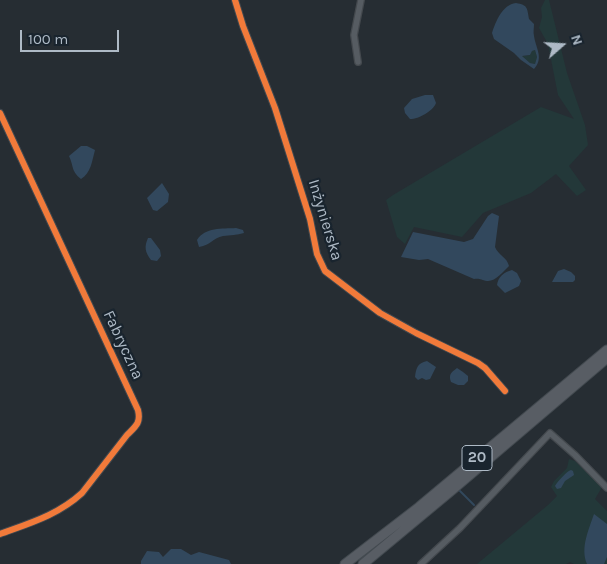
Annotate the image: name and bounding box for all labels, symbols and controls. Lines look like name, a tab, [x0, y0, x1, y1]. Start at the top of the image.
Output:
scale bar	[22, 20, 121, 52]
north arrow	[537, 20, 587, 70]
text: 100 m	[28, 30, 68, 48]
text: N	[567, 32, 586, 47]
street label: Inżynierska	[304, 177, 346, 263]
street label: Fabryczna	[99, 307, 147, 383]
road number: 20	[462, 446, 492, 470]

